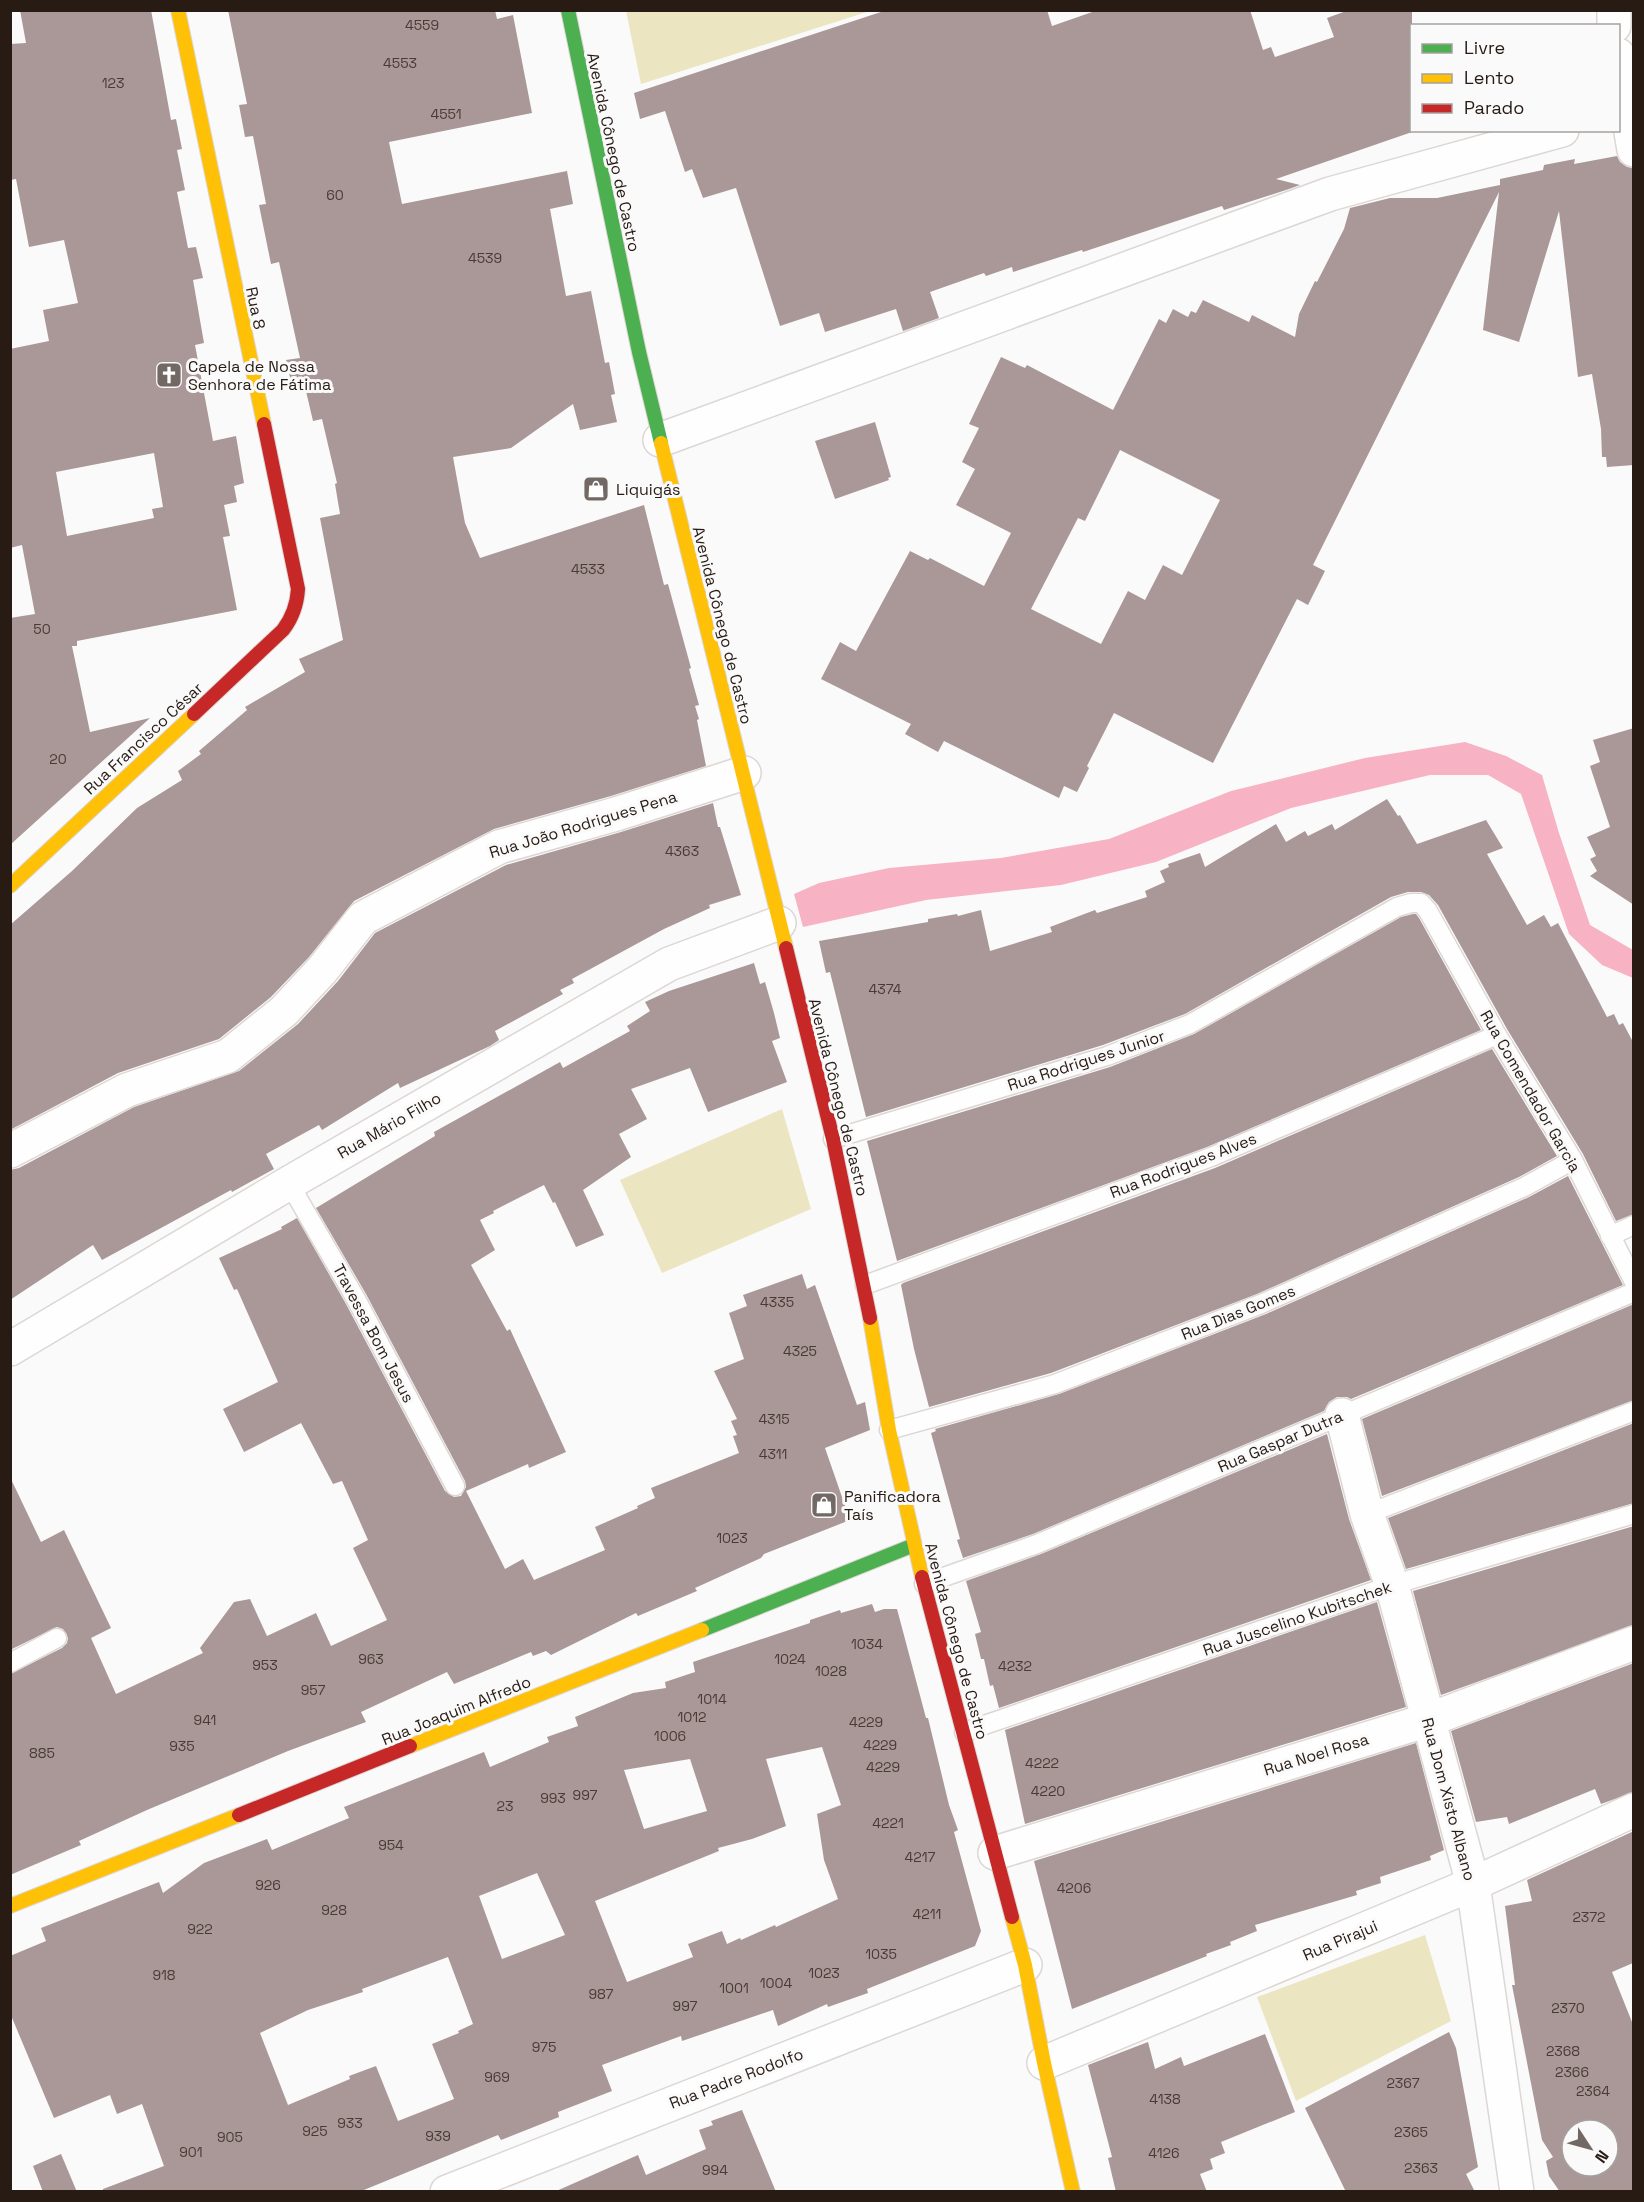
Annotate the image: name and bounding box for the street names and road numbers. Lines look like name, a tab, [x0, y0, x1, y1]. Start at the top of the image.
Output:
street label: Avenida Cônego de Castro	[582, 51, 645, 254]
street label: Rua 8	[241, 285, 270, 331]
street label: Avenida Cônego de Castro	[688, 524, 757, 726]
street label: Rua Francisco César	[79, 678, 207, 799]
street label: Rua João Rodrigues Pena	[487, 786, 680, 863]
street label: Avenida Cônego de Castro	[804, 996, 873, 1198]
street label: Rua Comendador Garcia	[1475, 1006, 1586, 1176]
street label: Rua Rodrigues Junior	[1005, 1025, 1167, 1096]
street label: Rua Mário Filho	[334, 1087, 445, 1164]
street label: Rua Rodrigues Alves	[1107, 1128, 1260, 1203]
street label: Travessa Bom Jesus	[328, 1260, 419, 1406]
street label: Rua Dias Gomes	[1178, 1280, 1298, 1345]
street label: Rua Gaspar Dutra	[1215, 1406, 1346, 1477]
street label: Avenida Cônego de Castro	[920, 1540, 993, 1742]
street label: Rua Juscelino Kubitschek	[1200, 1576, 1395, 1661]
street label: Rua Joaquim Alfredo	[378, 1671, 534, 1750]
street label: Rua Dom Xisto Albano	[1417, 1715, 1480, 1883]
street label: Rua Noel Rosa	[1261, 1729, 1371, 1780]
street label: Rua Pirajui	[1300, 1915, 1381, 1966]
street label: Rua Padre Rodolfo	[666, 2043, 806, 2114]

